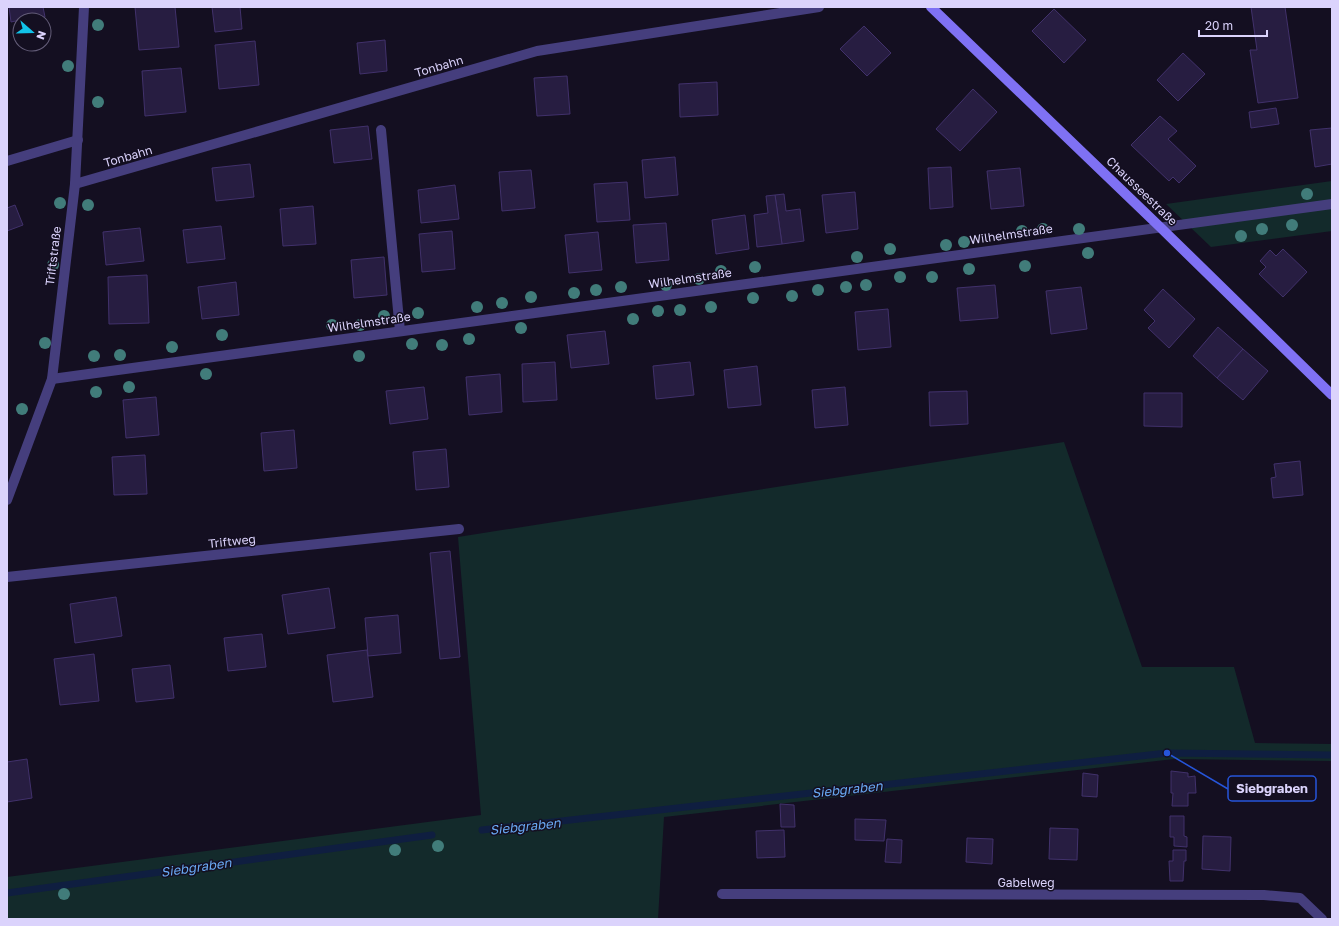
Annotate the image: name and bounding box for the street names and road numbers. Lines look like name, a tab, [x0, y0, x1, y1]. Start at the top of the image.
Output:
street label: Tonbahn	[413, 52, 465, 80]
street label: Tonbahn	[102, 142, 154, 170]
street label: Chausseestraße	[1103, 153, 1181, 229]
street label: Wilhelmstraße	[968, 221, 1054, 247]
street label: Triftstraße	[42, 225, 64, 287]
street label: Wilhelmstraße	[647, 265, 733, 291]
street label: Wilhelmstraße	[326, 309, 412, 335]
street label: Triftweg	[208, 531, 256, 551]
street label: Gabelweg	[997, 875, 1055, 890]

